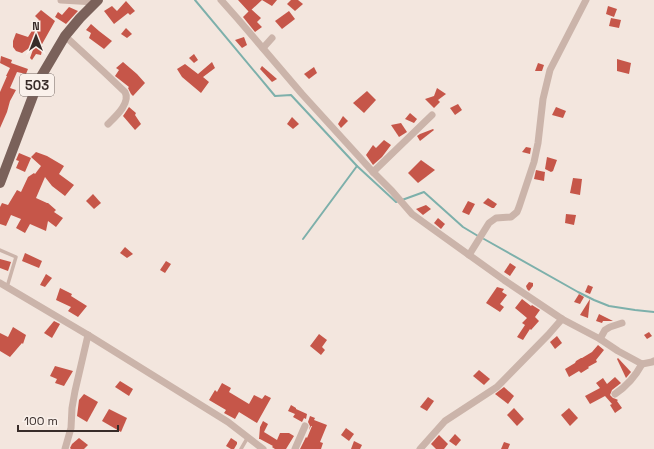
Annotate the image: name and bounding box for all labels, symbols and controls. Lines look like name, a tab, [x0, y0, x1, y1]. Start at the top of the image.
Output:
north arrow	[16, 16, 56, 56]
text: N	[32, 19, 40, 33]
road number: 503	[20, 74, 54, 96]
scale bar	[18, 407, 118, 433]
text: 100 m	[24, 413, 58, 429]

